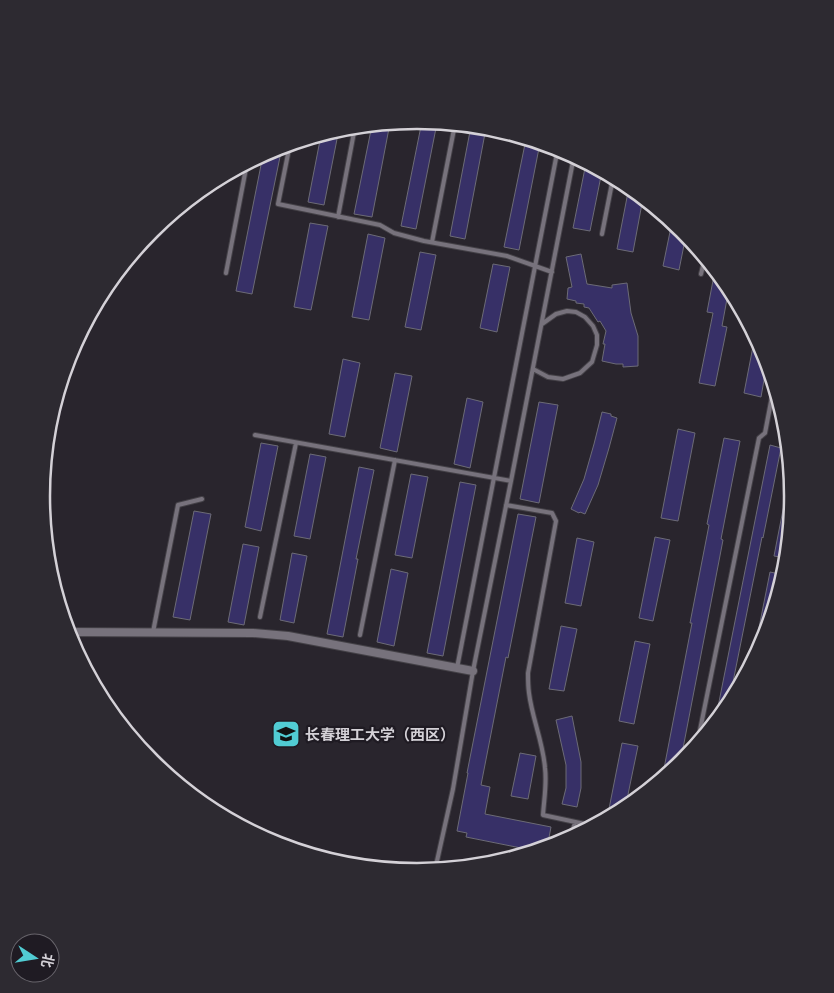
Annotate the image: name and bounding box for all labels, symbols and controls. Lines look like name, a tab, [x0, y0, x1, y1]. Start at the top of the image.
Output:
school or university icon: 长春理工大学（西区）	[271, 719, 301, 749]
place label: 长春理工大学（西区）	[305, 726, 455, 743]
north arrow	[10, 933, 60, 983]
text: 北	[38, 952, 57, 969]

